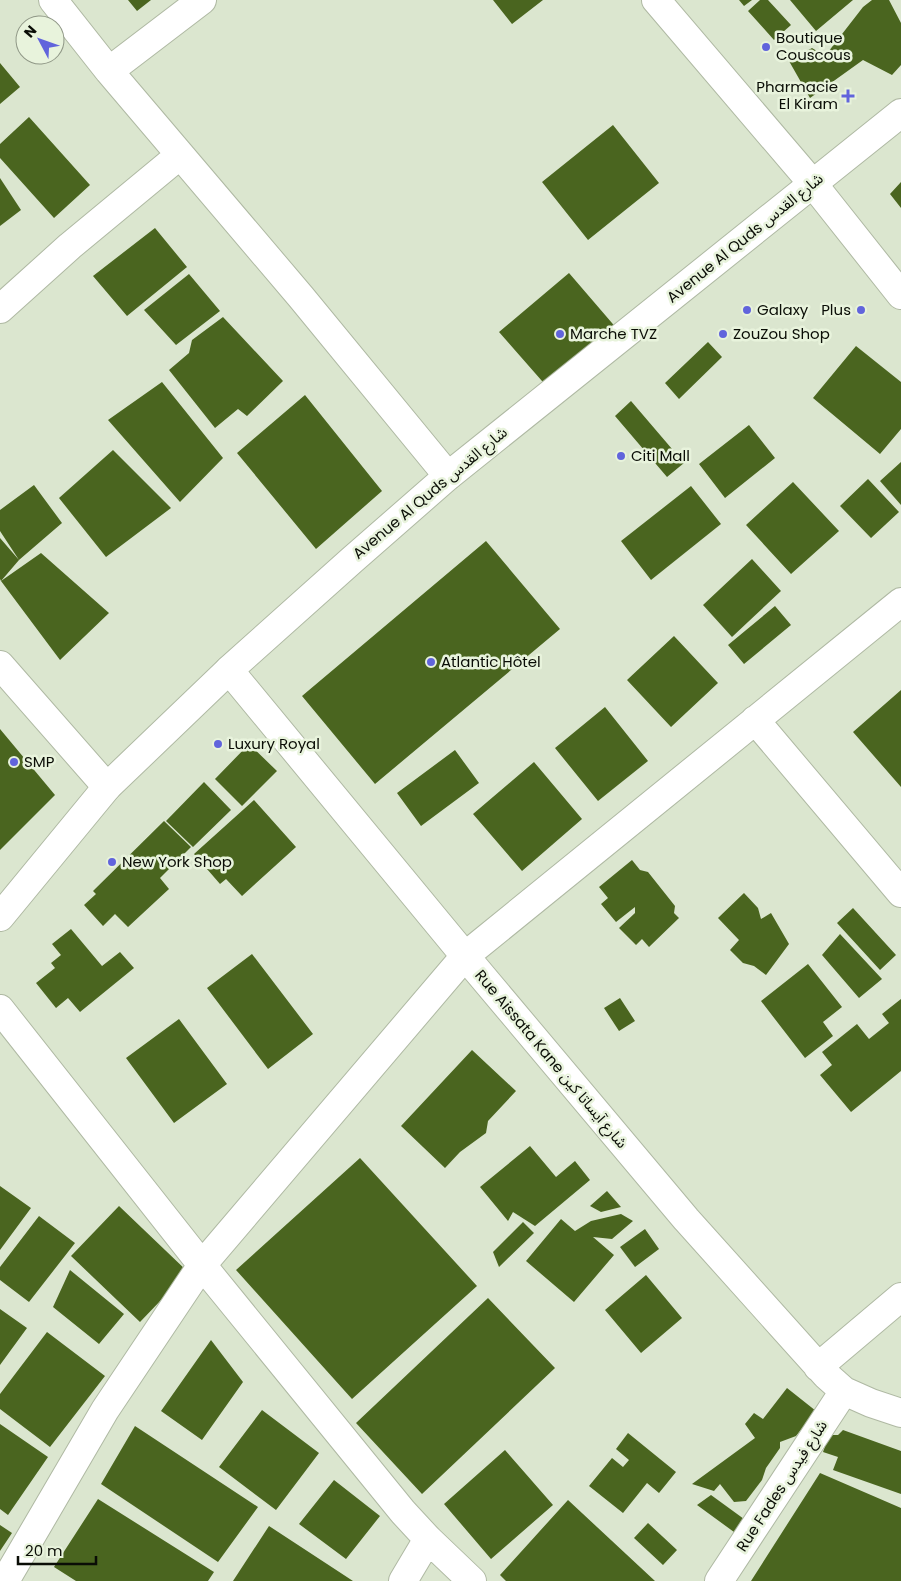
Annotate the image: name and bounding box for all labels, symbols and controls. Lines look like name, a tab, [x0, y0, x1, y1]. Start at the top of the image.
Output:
north arrow	[15, 15, 65, 65]
text: N	[19, 21, 41, 42]
place label: Boutique Couscous	[776, 27, 851, 65]
marker: Boutique Couscous	[760, 41, 772, 53]
place label: Pharmacie El Kiram	[756, 76, 838, 114]
marker: Pharmacie El Kiram	[842, 90, 854, 102]
street label: Avenue Al Quds شارع القدس	[662, 168, 829, 309]
place label: Galaxy	[757, 299, 809, 320]
place label: Plus	[821, 299, 851, 320]
marker: Galaxy	[741, 304, 753, 316]
marker: Plus	[855, 304, 867, 316]
place label: Marche TVZ	[570, 323, 657, 344]
place label: ZouZou Shop	[733, 323, 830, 344]
marker: Marche TVZ	[554, 328, 566, 340]
marker: ZouZou Shop	[717, 328, 729, 340]
street label: Avenue Al Quds شارع القدس	[348, 422, 513, 565]
place label: Citi Mall	[631, 445, 690, 466]
marker: Citi Mall	[615, 450, 627, 462]
place label: Atlantic Hôtel	[441, 651, 541, 672]
marker: Atlantic Hôtel	[425, 656, 437, 668]
place label: Luxury Royal	[228, 733, 320, 754]
marker: Luxury Royal	[212, 738, 224, 750]
place label: SMP	[24, 751, 55, 772]
marker: SMP	[8, 756, 20, 768]
place label: New York Shop	[122, 851, 232, 872]
marker: New York Shop	[106, 856, 118, 868]
street label: Rue Aissata Kane شارع آيساتا كين	[469, 965, 633, 1154]
street label: Rue Fades شارع فيدس	[731, 1416, 834, 1557]
scale bar	[18, 1534, 95, 1566]
text: 20 m	[25, 1540, 63, 1561]

